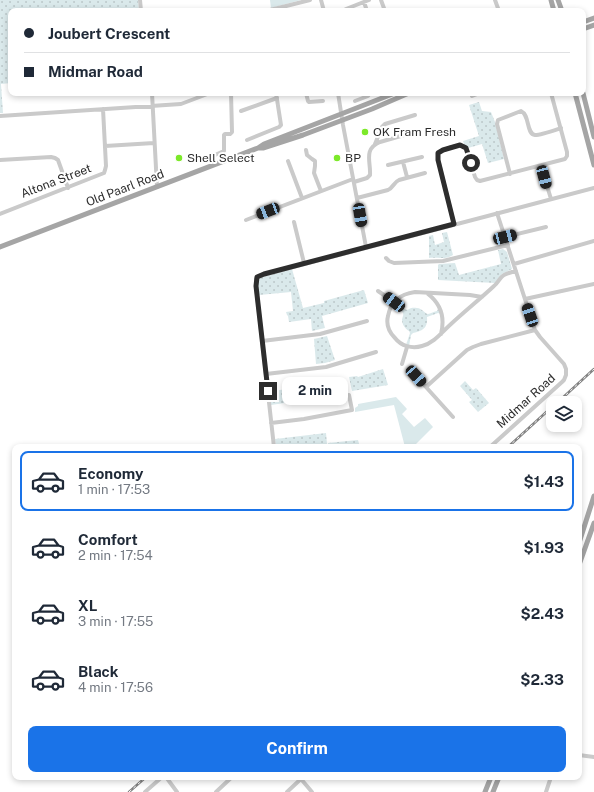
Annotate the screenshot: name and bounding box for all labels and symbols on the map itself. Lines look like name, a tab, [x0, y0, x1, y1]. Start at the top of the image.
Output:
place label: OK Fram Fresh	[373, 125, 456, 139]
marker: OK Fram Fresh	[360, 127, 370, 137]
place label: Shell Select	[187, 151, 255, 165]
place label: BP	[345, 151, 361, 165]
marker: Shell Select	[174, 153, 184, 163]
marker: BP	[332, 153, 342, 163]
route start	[462, 154, 480, 172]
street label: Altona Street	[19, 161, 94, 201]
car	[535, 164, 553, 190]
street label: Old Paarl Road	[84, 167, 166, 209]
car	[255, 201, 281, 221]
car	[352, 202, 368, 228]
car	[492, 228, 518, 246]
car	[381, 290, 407, 314]
car	[520, 302, 540, 328]
car	[404, 363, 428, 389]
street label: Midmar Road	[494, 371, 558, 431]
callout: 2 min	[282, 377, 348, 405]
route end	[259, 382, 277, 400]

